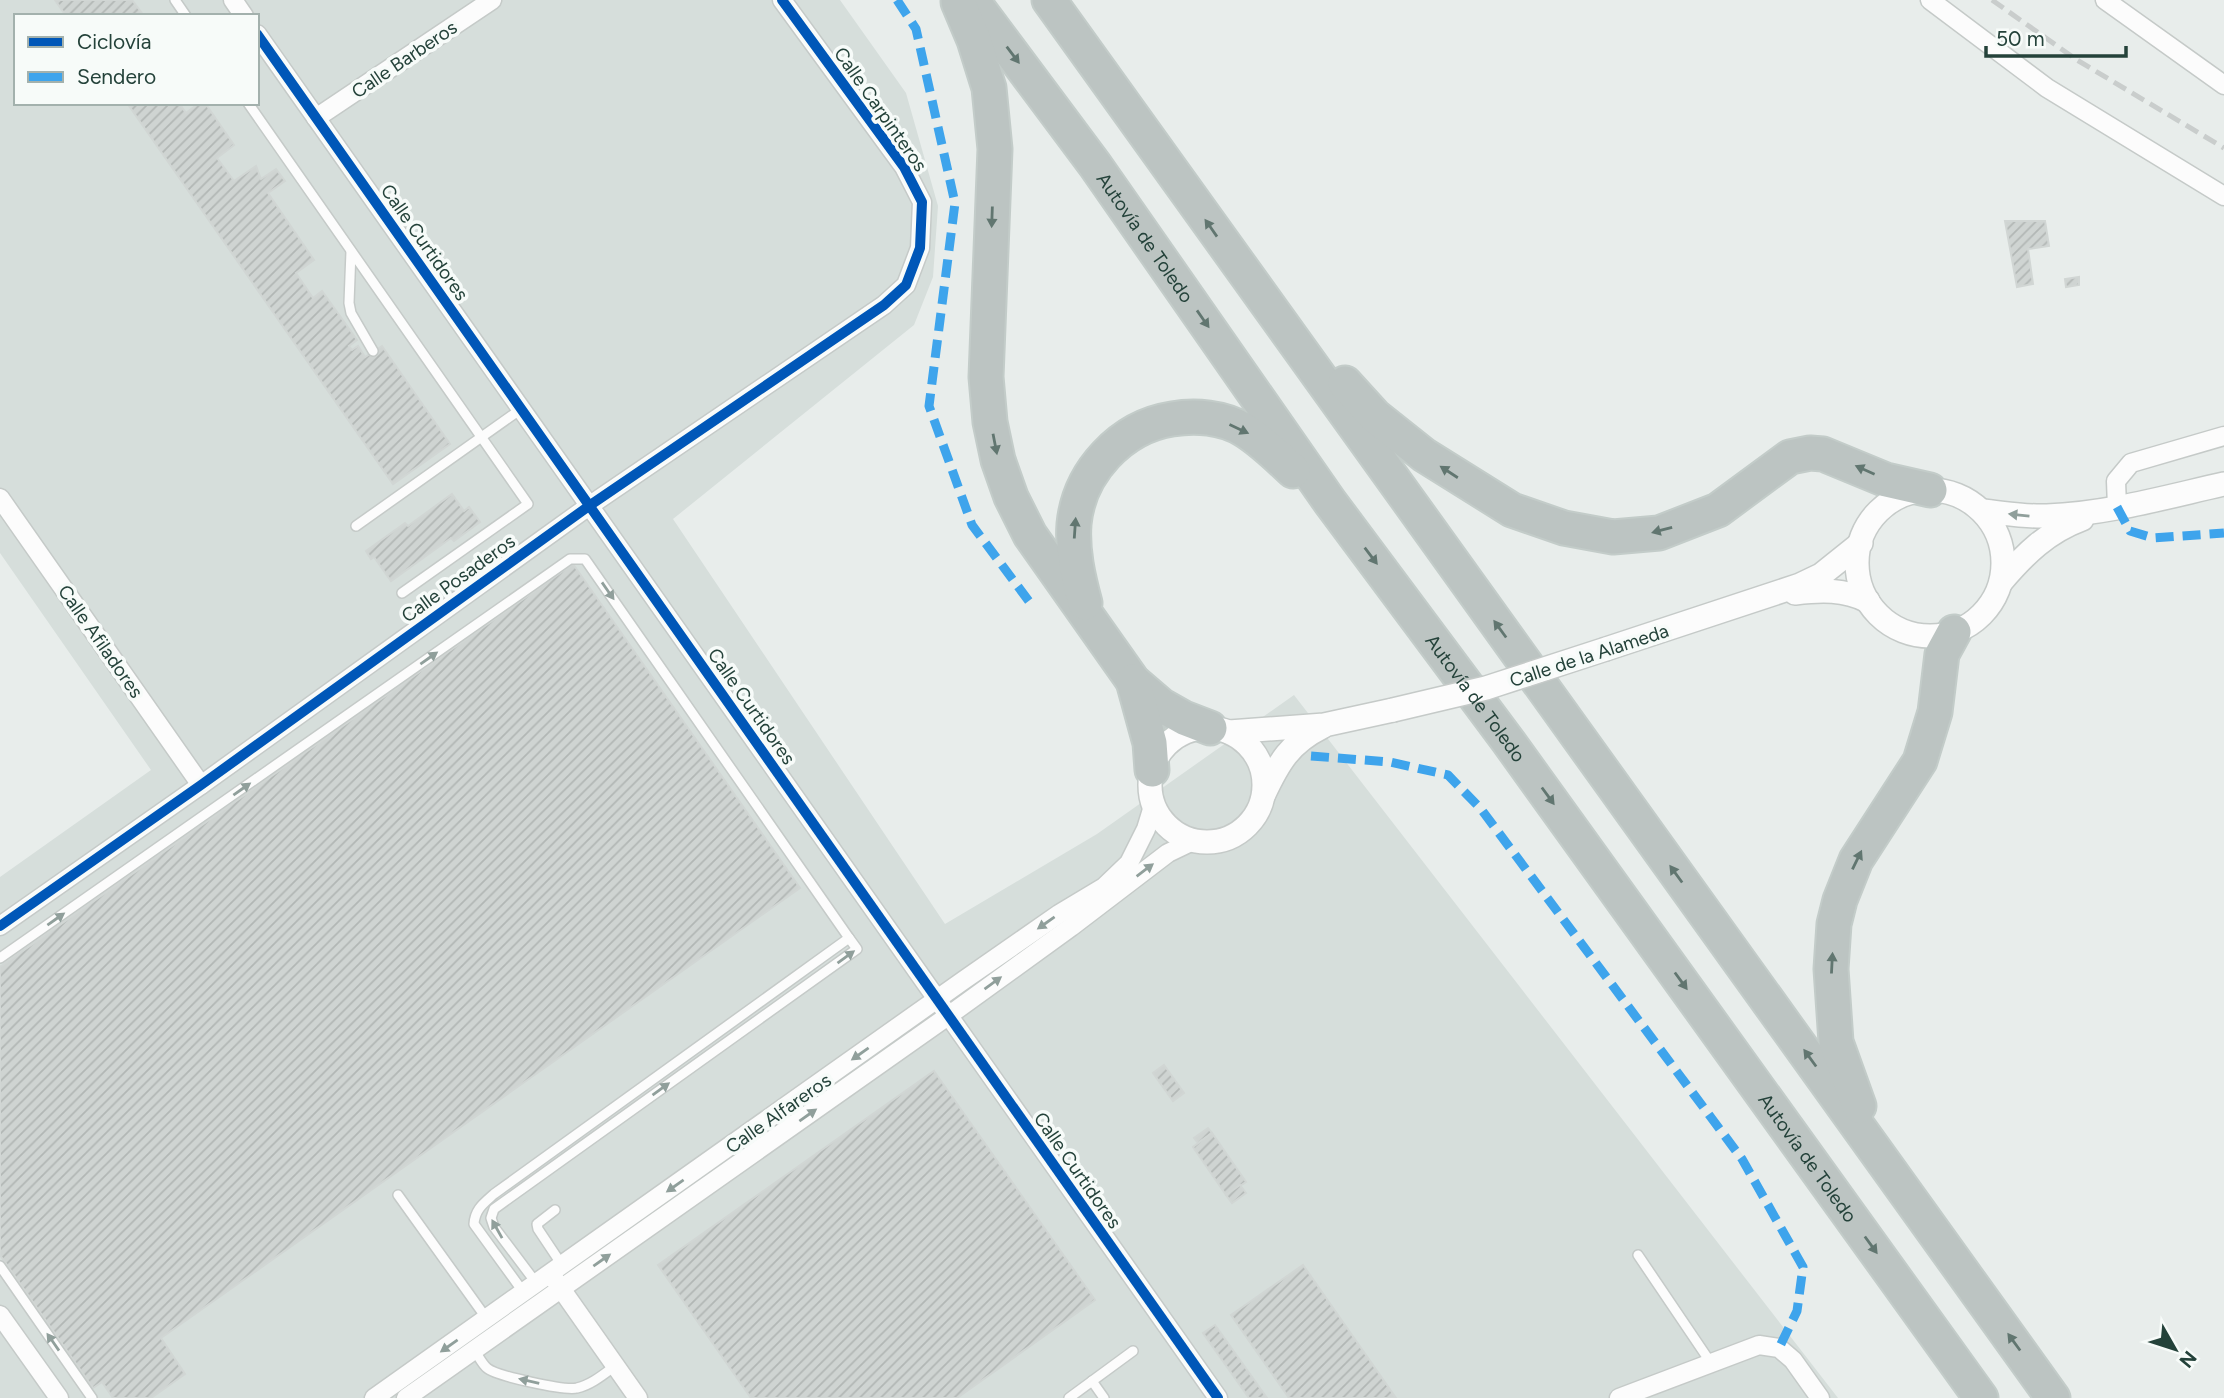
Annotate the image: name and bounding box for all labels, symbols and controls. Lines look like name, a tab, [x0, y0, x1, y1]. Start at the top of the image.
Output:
legend	[14, 14, 259, 105]
scale bar	[1986, 14, 2126, 58]
street label: Calle Barberos	[347, 16, 462, 103]
text: 50 m	[1996, 26, 2045, 51]
text: Ciclovía	[77, 29, 151, 54]
street label: Calle Carpinteros	[829, 43, 932, 176]
one-way arrow	[1005, 45, 1020, 63]
text: Sendero	[77, 64, 156, 89]
street label: Autovía de Toledo	[1092, 168, 1198, 307]
street label: Calle Curtidores	[376, 180, 473, 305]
one-way arrow	[986, 207, 998, 229]
one-way arrow	[1205, 219, 1219, 237]
one-way arrow	[1196, 310, 1210, 328]
one-way arrow	[1229, 423, 1249, 435]
one-way arrow	[989, 433, 1000, 455]
one-way arrow	[1440, 465, 1459, 478]
one-way arrow	[1854, 465, 1875, 476]
one-way arrow	[2008, 509, 2030, 520]
one-way arrow	[1070, 517, 1081, 539]
one-way arrow	[1650, 525, 1672, 536]
street label: Calle Posaderos	[397, 529, 520, 627]
one-way arrow	[1364, 547, 1378, 566]
street label: Calle Afiladores	[53, 580, 148, 702]
one-way arrow	[601, 582, 615, 600]
street label: Calle de la Alameda	[1507, 619, 1671, 692]
one-way arrow	[1493, 620, 1507, 639]
street label: Autovía de Toledo	[1421, 630, 1530, 767]
street label: Calle Curtidores	[703, 644, 800, 769]
one-way arrow	[419, 652, 438, 665]
one-way arrow	[233, 782, 251, 796]
one-way arrow	[1541, 787, 1555, 805]
one-way arrow	[1851, 850, 1862, 870]
one-way arrow	[1136, 863, 1154, 877]
one-way arrow	[1669, 865, 1684, 883]
one-way arrow	[47, 912, 65, 926]
one-way arrow	[1037, 916, 1055, 930]
one-way arrow	[837, 950, 855, 964]
one-way arrow	[1826, 951, 1837, 973]
one-way arrow	[1674, 972, 1688, 990]
one-way arrow	[984, 976, 1002, 990]
one-way arrow	[851, 1047, 869, 1061]
one-way arrow	[1803, 1049, 1817, 1067]
street label: Calle Alfareros	[721, 1068, 836, 1158]
one-way arrow	[652, 1082, 670, 1096]
street label: Autovía de Toledo	[1753, 1089, 1862, 1227]
one-way arrow	[799, 1108, 817, 1122]
street label: Calle Curtidores	[1029, 1108, 1126, 1233]
one-way arrow	[666, 1179, 684, 1193]
one-way arrow	[492, 1218, 504, 1238]
one-way arrow	[1864, 1236, 1878, 1254]
one-way arrow	[593, 1253, 611, 1267]
north arrow	[2140, 1314, 2210, 1384]
one-way arrow	[46, 1333, 60, 1351]
one-way arrow	[2007, 1333, 2021, 1351]
one-way arrow	[440, 1339, 458, 1353]
text: N	[2174, 1346, 2201, 1372]
one-way arrow	[518, 1375, 540, 1386]

